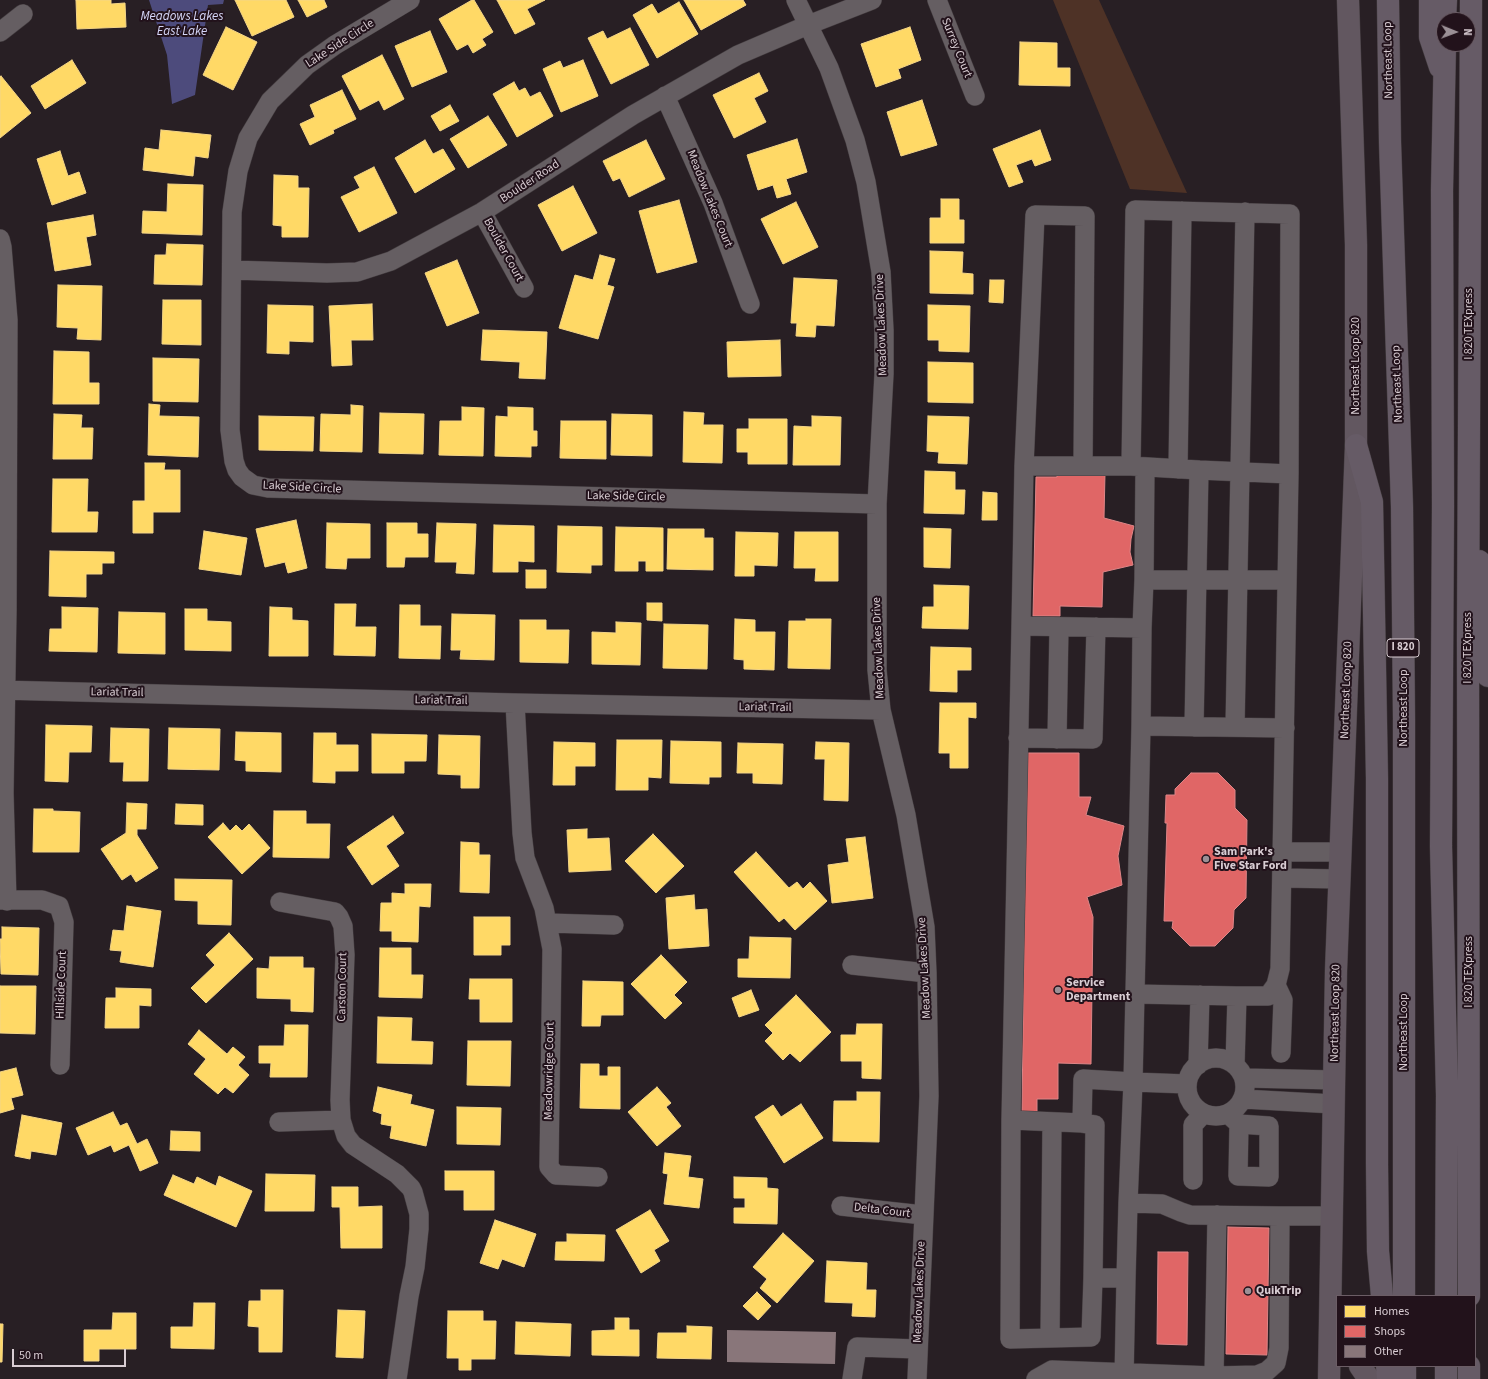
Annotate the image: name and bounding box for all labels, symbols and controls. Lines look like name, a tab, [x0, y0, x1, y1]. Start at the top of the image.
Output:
water label: Meadows Lakes East Lake	[140, 9, 224, 40]
north arrow	[1436, 12, 1476, 52]
street label: Surrey Court	[937, 16, 975, 80]
street label: Lake Side Circle	[303, 17, 377, 71]
street label: Northeast Loop	[1381, 21, 1397, 99]
text: N	[1460, 28, 1475, 36]
street label: Meadow Lakes Court	[683, 148, 735, 250]
street label: Boulder Road	[498, 157, 562, 207]
street label: Boulder Court	[480, 216, 526, 284]
street label: Meadow Lakes Drive	[873, 274, 891, 376]
street label: I 820 TEXpress	[1462, 288, 1476, 360]
street label: Northeast Loop 820	[1349, 317, 1363, 415]
street label: Northeast Loop	[1389, 345, 1407, 423]
street label: Lake Side Circle	[262, 479, 342, 497]
street label: Lake Side Circle	[587, 489, 665, 505]
street label: Meadow Lakes Drive	[870, 597, 888, 699]
street label: I 820 TEXpress	[1461, 612, 1475, 684]
road number: I 820	[1387, 639, 1419, 657]
street label: Northeast Loop 820	[1338, 641, 1356, 739]
street label: Northeast Loop	[1397, 669, 1411, 747]
street label: Lariat Trail	[90, 685, 144, 701]
street label: Lariat Trail	[414, 693, 468, 709]
street label: Lariat Trail	[738, 700, 792, 716]
place label: Sam Park's Five Star Ford	[1214, 845, 1287, 873]
marker: Sam Park's Five Star Ford	[1201, 854, 1211, 864]
street label: Meadow Lakes Drive	[915, 917, 935, 1019]
street label: I 820 TEXpress	[1462, 936, 1476, 1008]
street label: Hillside Court	[54, 951, 70, 1019]
street label: Carston Court	[335, 952, 351, 1022]
street label: Northeast Loop 820	[1328, 964, 1344, 1062]
place label: Service Department	[1066, 976, 1130, 1004]
marker: Service Department	[1053, 985, 1063, 995]
street label: Northeast Loop	[1397, 993, 1411, 1071]
street label: Meadowridge Court	[542, 1022, 558, 1120]
street label: Delta Court	[853, 1200, 911, 1222]
street label: Meadow Lakes Drive	[911, 1241, 929, 1343]
place label: QuikTrip	[1256, 1284, 1301, 1298]
marker: QuikTrip	[1243, 1286, 1253, 1296]
legend	[1336, 1295, 1476, 1367]
text: Homes	[1374, 1303, 1409, 1320]
text: Shops	[1374, 1323, 1405, 1340]
scale bar	[14, 1341, 128, 1367]
text: Other	[1374, 1343, 1403, 1360]
text: 50 m	[19, 1347, 43, 1364]

